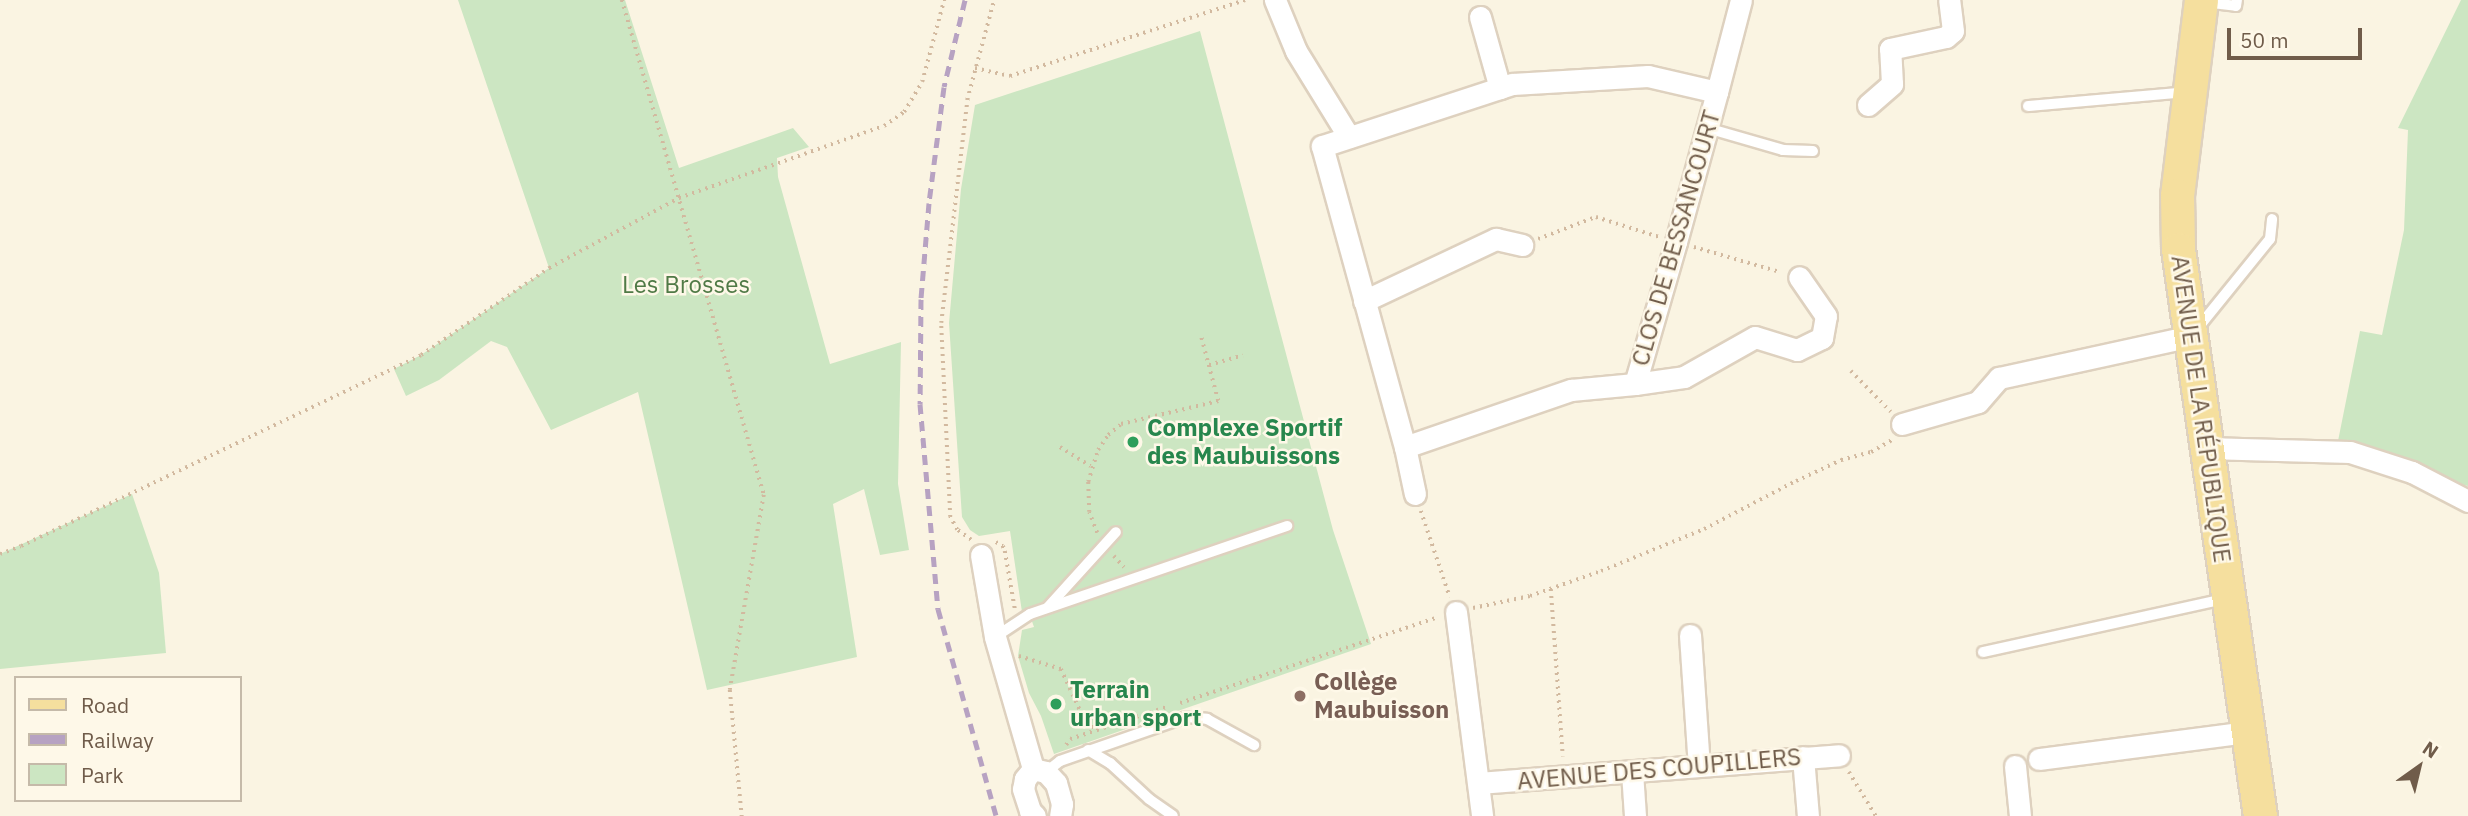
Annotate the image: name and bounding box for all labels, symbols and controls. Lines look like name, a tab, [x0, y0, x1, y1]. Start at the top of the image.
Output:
scale bar	[2230, 14, 2365, 58]
text: 50 m	[2240, 26, 2289, 54]
street label: CLOS DE BESSANCOURT	[1626, 107, 1726, 369]
street label: AVENUE DE LA RÉPUBLIQUE	[2165, 254, 2237, 564]
park label: Les Brosses	[622, 271, 750, 299]
place label: Complexe Sportif des Maubuissons	[1147, 414, 1342, 470]
marker: Complexe Sportif des Maubuissons	[1125, 434, 1141, 450]
place label: Collège Maubuisson	[1314, 668, 1449, 724]
legend	[14, 676, 242, 802]
place label: Terrain urban sport	[1070, 676, 1201, 732]
marker: Collège Maubuisson	[1292, 688, 1308, 704]
text: Road	[81, 691, 129, 719]
marker: Terrain urban sport	[1048, 696, 1064, 712]
text: Railway	[81, 726, 154, 754]
north arrow	[2384, 732, 2454, 802]
text: N	[2418, 736, 2443, 763]
street label: AVENUE DES COUPILLERS	[1516, 742, 1802, 796]
text: Park	[81, 761, 124, 789]

